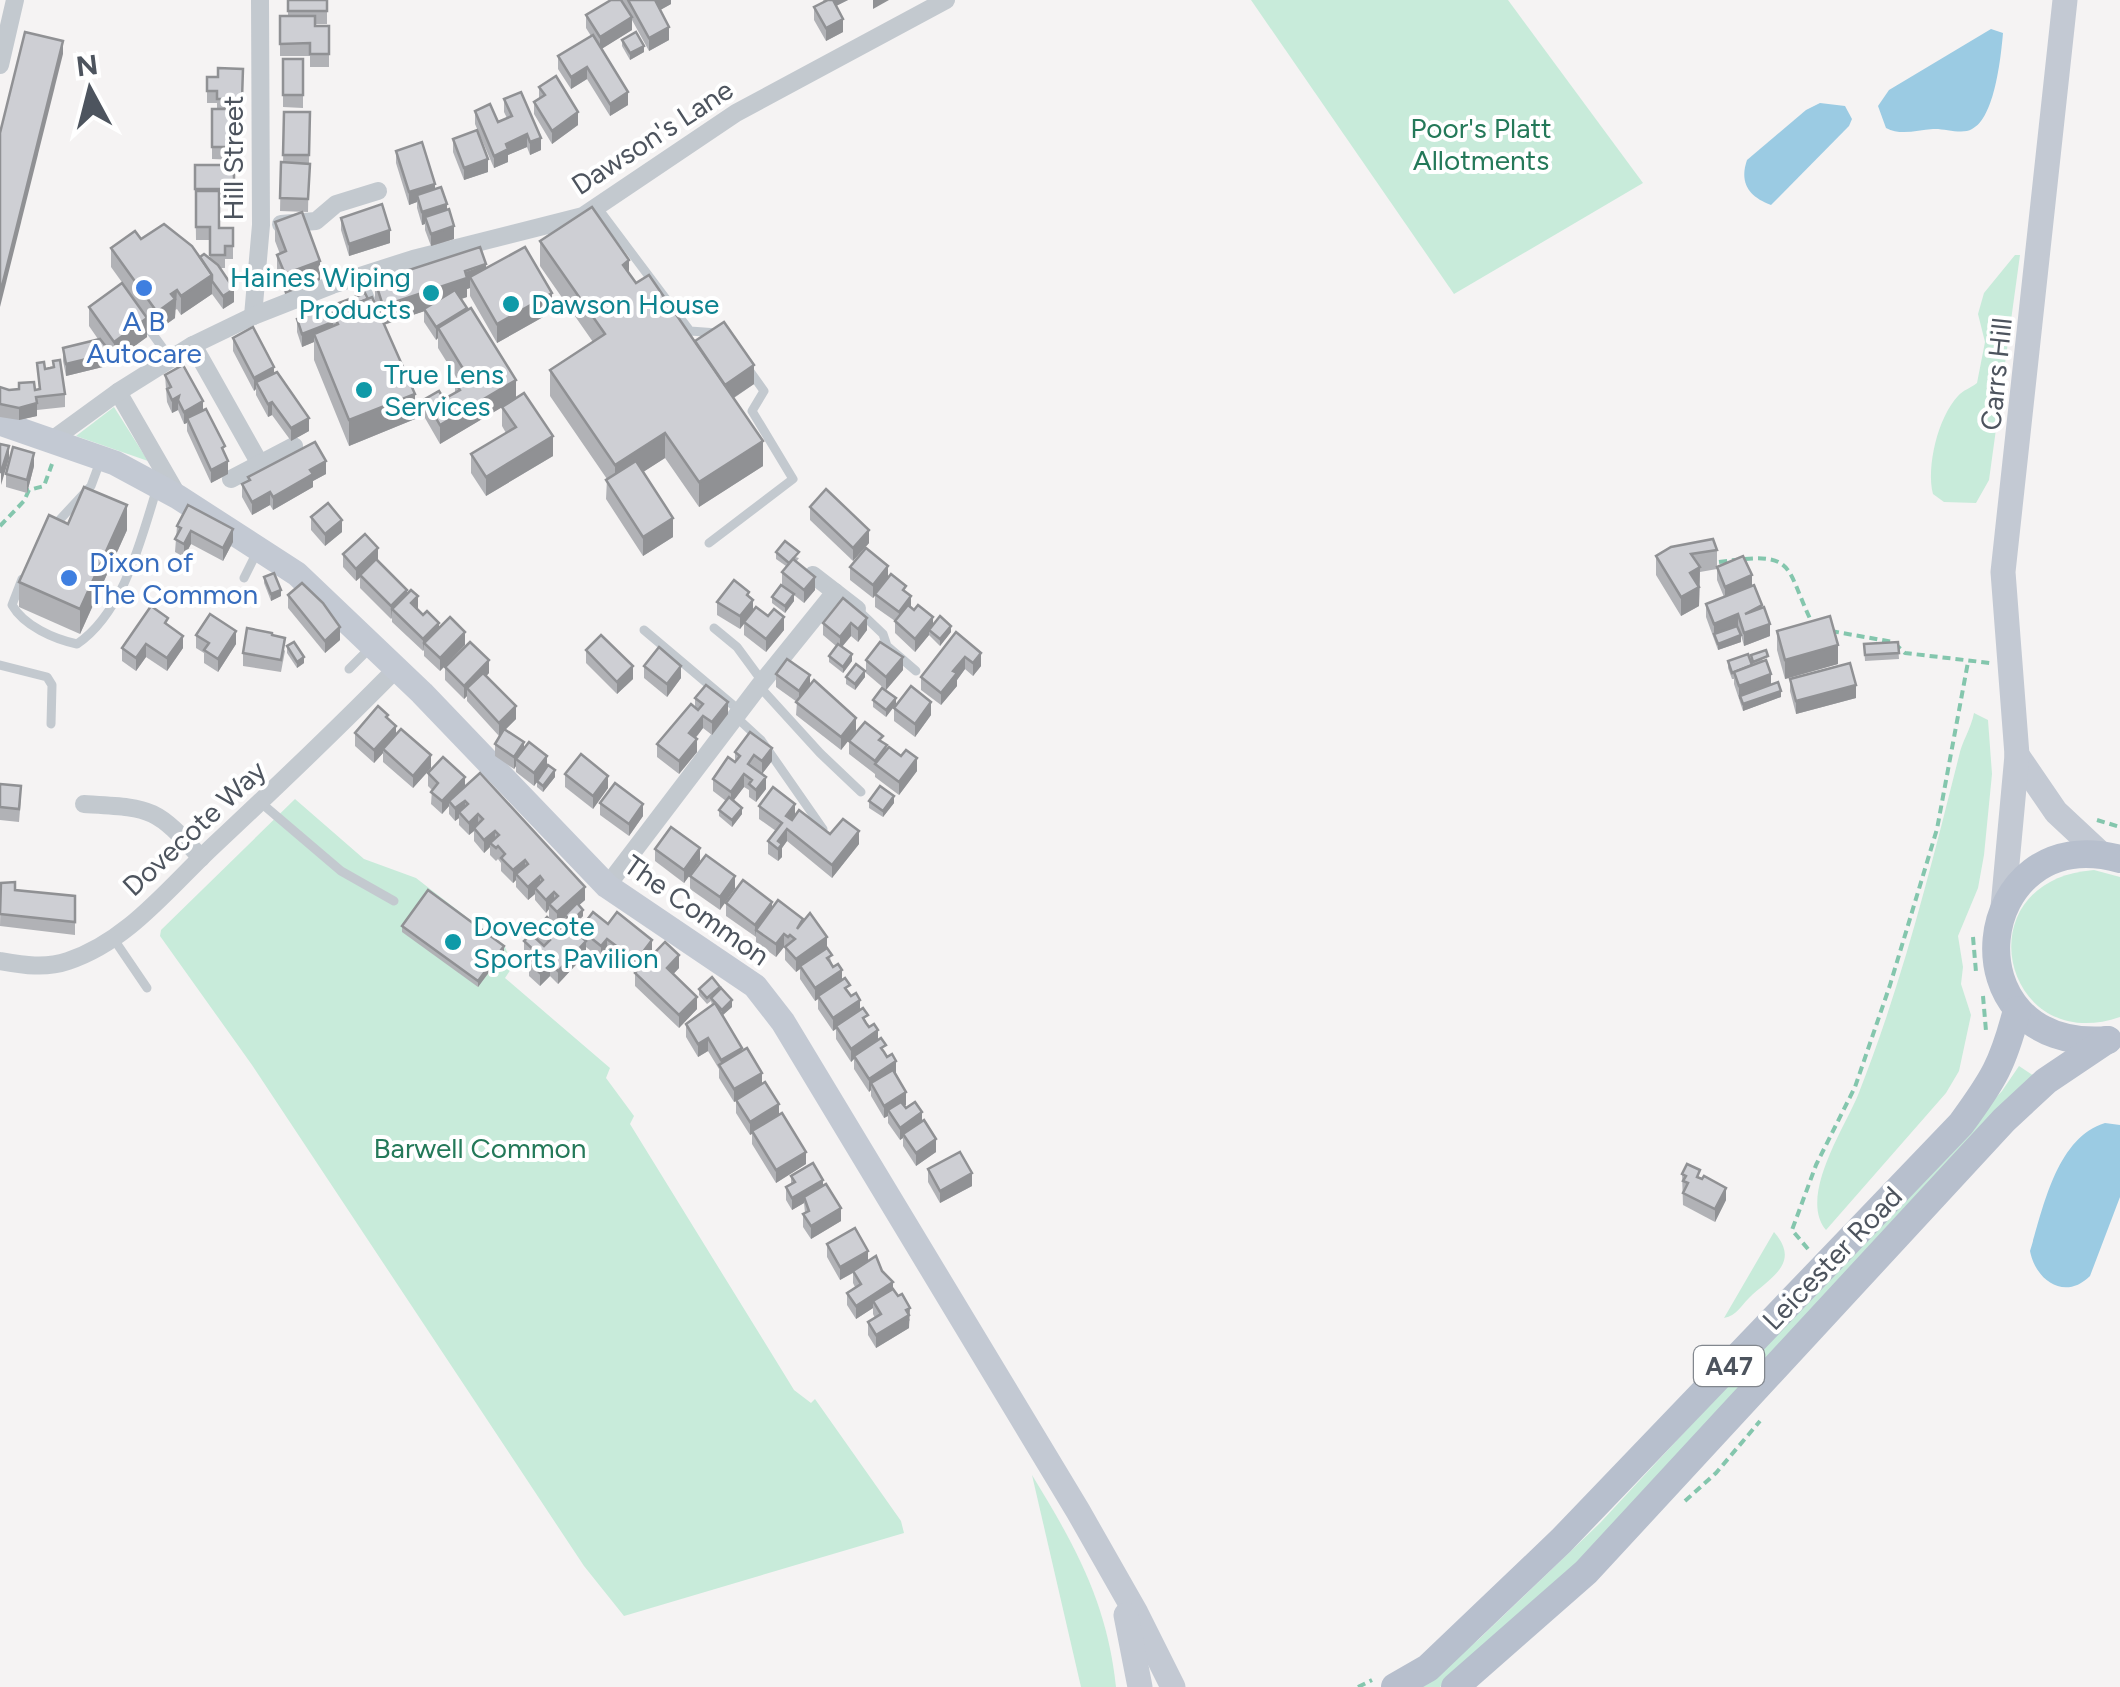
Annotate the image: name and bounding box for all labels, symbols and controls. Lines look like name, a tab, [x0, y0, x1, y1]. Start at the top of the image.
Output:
north arrow	[40, 40, 140, 140]
text: N	[74, 47, 100, 83]
street label: Dawson's Lane	[565, 72, 739, 202]
street label: Hill Street	[216, 95, 250, 221]
park label: Poor's Platt Allotments	[1410, 111, 1552, 177]
place label: Haines Wiping Products	[230, 260, 411, 326]
marker: A B Autocare	[133, 277, 155, 299]
marker: Haines Wiping Products	[420, 282, 442, 304]
place label: Dawson House	[531, 287, 719, 321]
marker: Dawson House	[500, 293, 522, 315]
place label: A B Autocare	[86, 304, 202, 370]
street label: Carrs Hill	[1973, 316, 2019, 432]
place label: True Lens Services	[384, 357, 504, 423]
marker: True Lens Services	[353, 379, 375, 401]
place label: Dixon of The Common	[89, 545, 258, 611]
marker: Dixon of The Common	[58, 567, 80, 589]
street label: Dovecote Way	[115, 753, 273, 903]
street label: The Common	[618, 848, 776, 972]
place label: Dovecote Sports Pavilion	[473, 909, 659, 975]
marker: Dovecote Sports Pavilion	[442, 931, 464, 953]
park label: Barwell Common	[374, 1131, 586, 1165]
street label: Leicester Road	[1755, 1179, 1909, 1337]
road number: A47	[1694, 1346, 1764, 1386]

